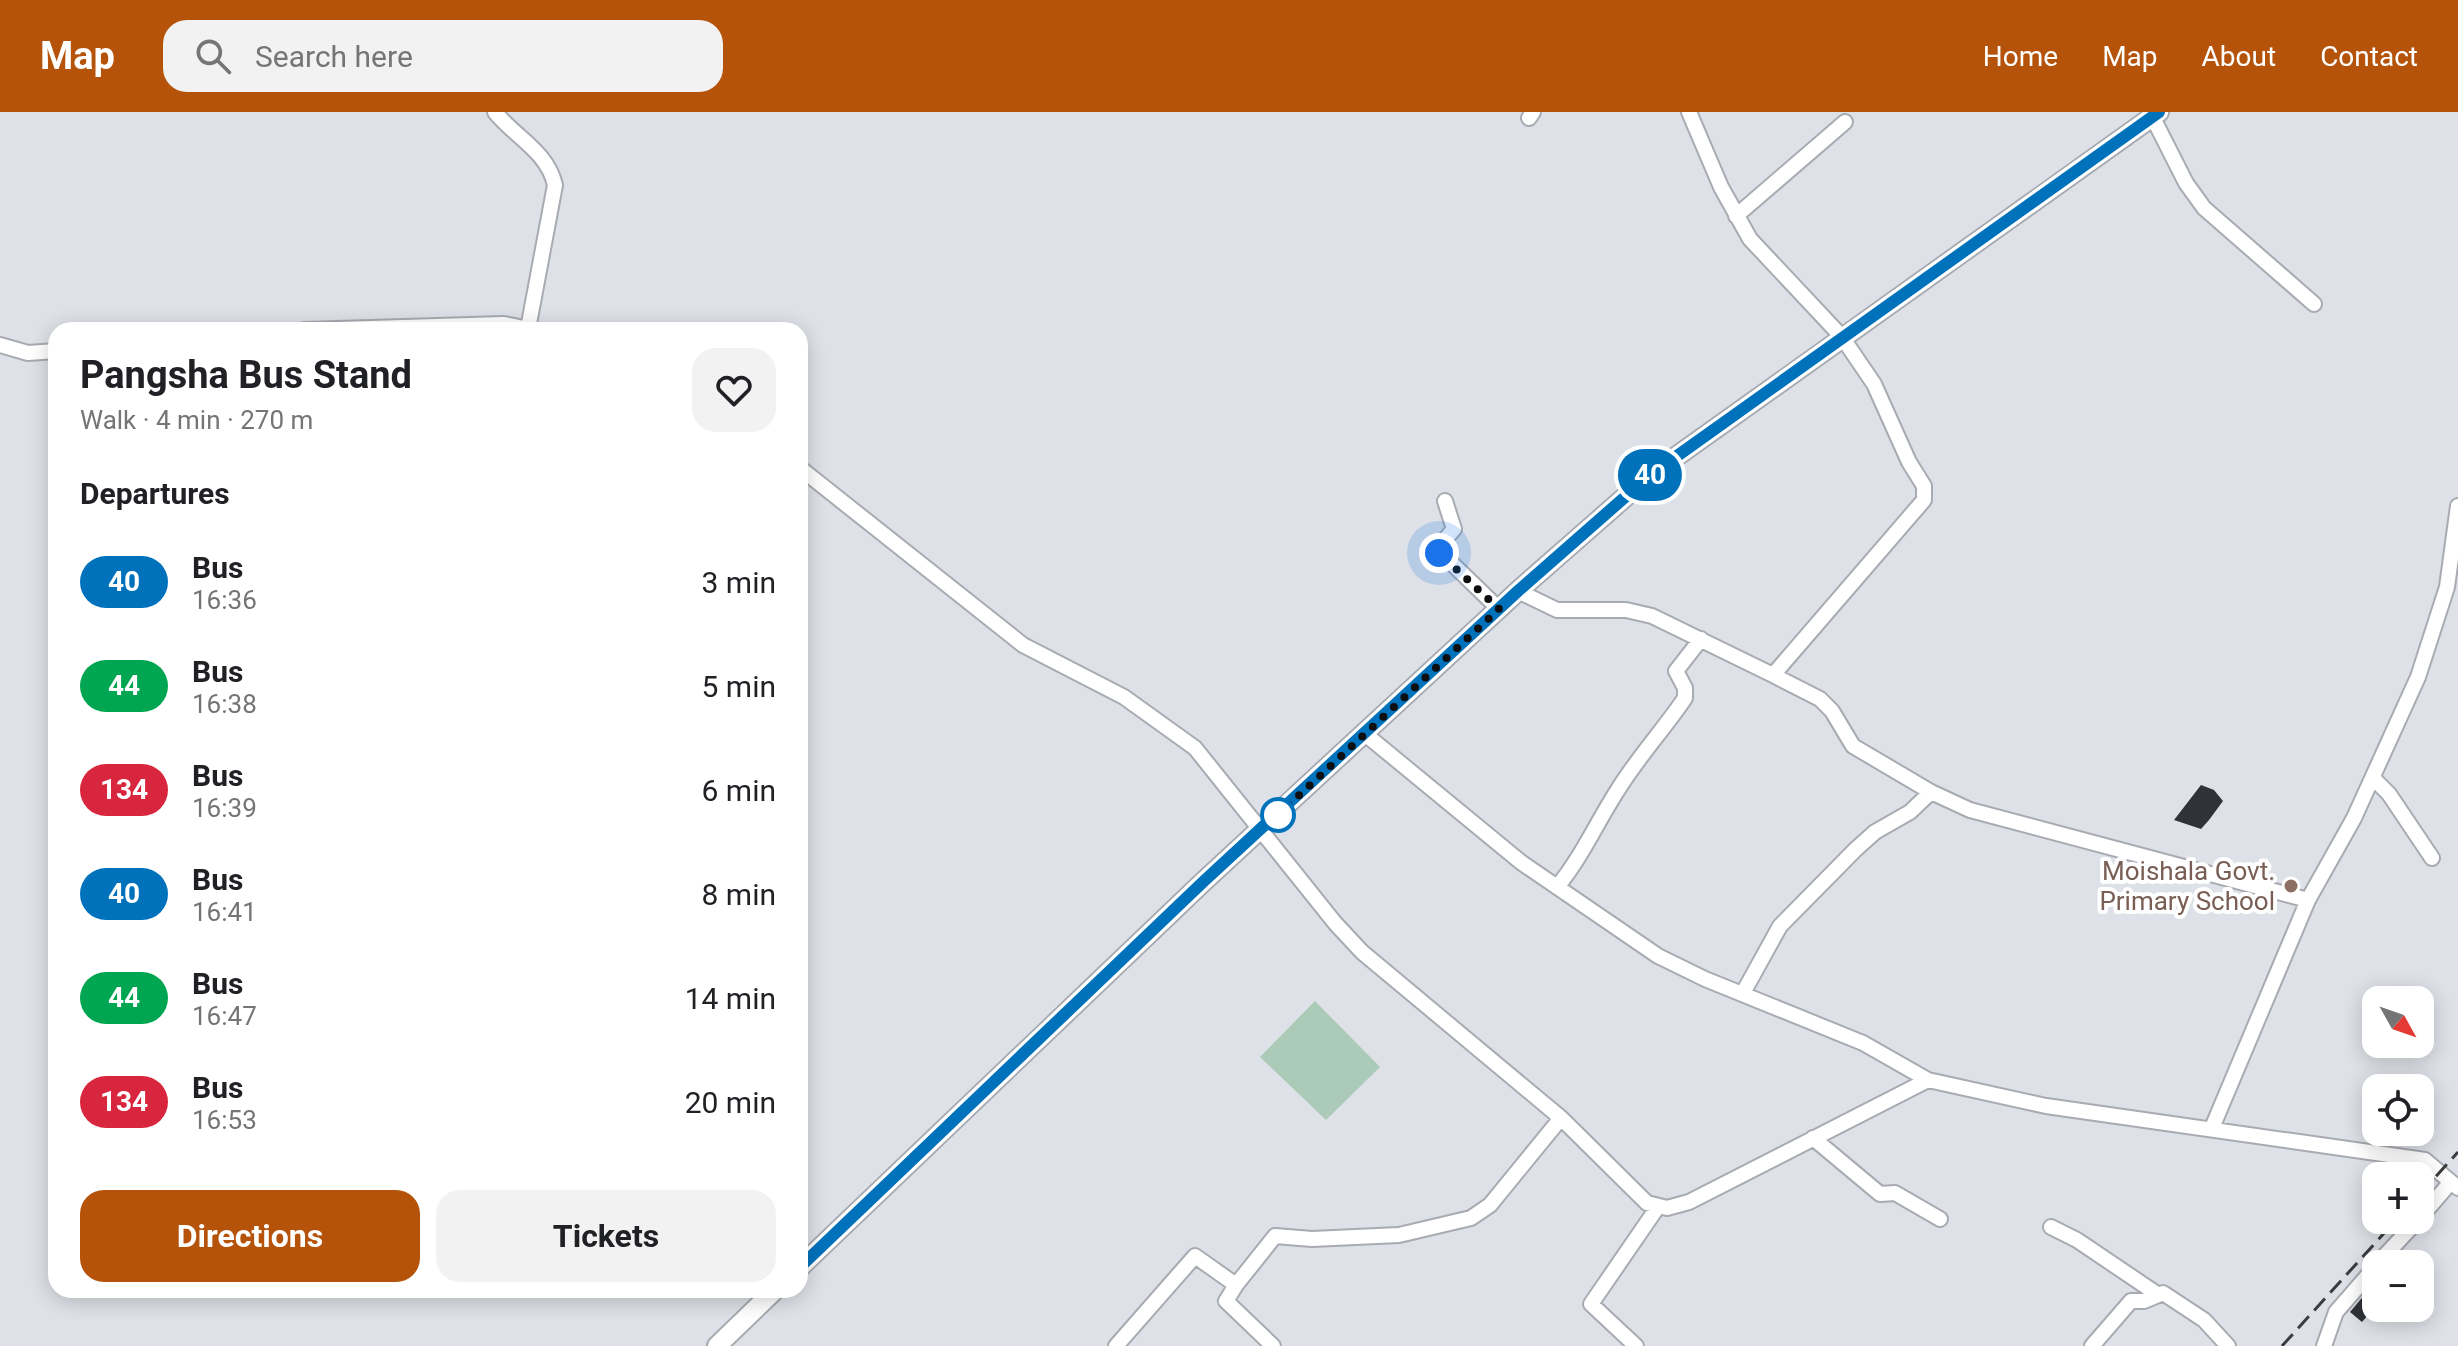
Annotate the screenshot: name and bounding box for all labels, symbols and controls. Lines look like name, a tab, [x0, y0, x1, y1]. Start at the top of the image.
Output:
search box	[163, 20, 723, 92]
text: Map	[40, 34, 115, 78]
icon: search	[191, 34, 235, 78]
text: Search here	[255, 39, 413, 74]
text: Home	[1983, 40, 2058, 73]
text: Map	[2102, 40, 2158, 73]
text: About	[2202, 40, 2276, 73]
text: Contact	[2320, 40, 2418, 73]
button: heart	[692, 348, 776, 432]
text: Pangsha Bus Stand	[80, 353, 412, 397]
text: Walk · 4 min · 270 m	[80, 405, 313, 435]
line badge: 40	[1614, 449, 1686, 501]
text: 40	[1634, 458, 1666, 491]
text: Departures	[80, 476, 230, 511]
your location	[1419, 533, 1459, 573]
text: Bus	[192, 550, 243, 585]
text: 40	[108, 565, 140, 598]
text: 3 min	[702, 565, 776, 600]
text: 16:36	[192, 585, 257, 615]
text: Bus	[192, 654, 243, 689]
text: 44	[108, 669, 140, 702]
text: 5 min	[702, 669, 776, 704]
text: 16:38	[192, 689, 257, 719]
text: Bus	[192, 758, 243, 793]
text: 134	[100, 773, 148, 806]
text: 6 min	[702, 773, 776, 808]
text: 16:39	[192, 793, 257, 823]
unlabelled marker	[1261, 798, 1295, 832]
place label: Moishala Govt. Primary School	[2099, 856, 2275, 916]
text: Bus	[192, 862, 243, 897]
text: 40	[108, 877, 140, 910]
text: 8 min	[702, 877, 776, 912]
marker: Moishala Govt. Primary School	[2282, 877, 2300, 895]
text: 16:41	[192, 897, 257, 927]
text: Bus	[192, 966, 243, 1001]
text: 44	[108, 981, 140, 1014]
text: 14 min	[685, 981, 776, 1016]
north arrow	[2362, 986, 2434, 1058]
map controls	[2362, 986, 2434, 1322]
text: 16:47	[192, 1001, 257, 1031]
text: Bus	[192, 1070, 243, 1105]
button: locate	[2362, 1074, 2434, 1146]
text: 134	[100, 1085, 148, 1118]
text: 20 min	[685, 1085, 776, 1120]
text: 16:53	[192, 1105, 257, 1135]
button: +	[2362, 1162, 2434, 1234]
button: Directions	[80, 1190, 420, 1282]
button: Tickets	[436, 1190, 776, 1282]
button: −	[2362, 1250, 2434, 1322]

